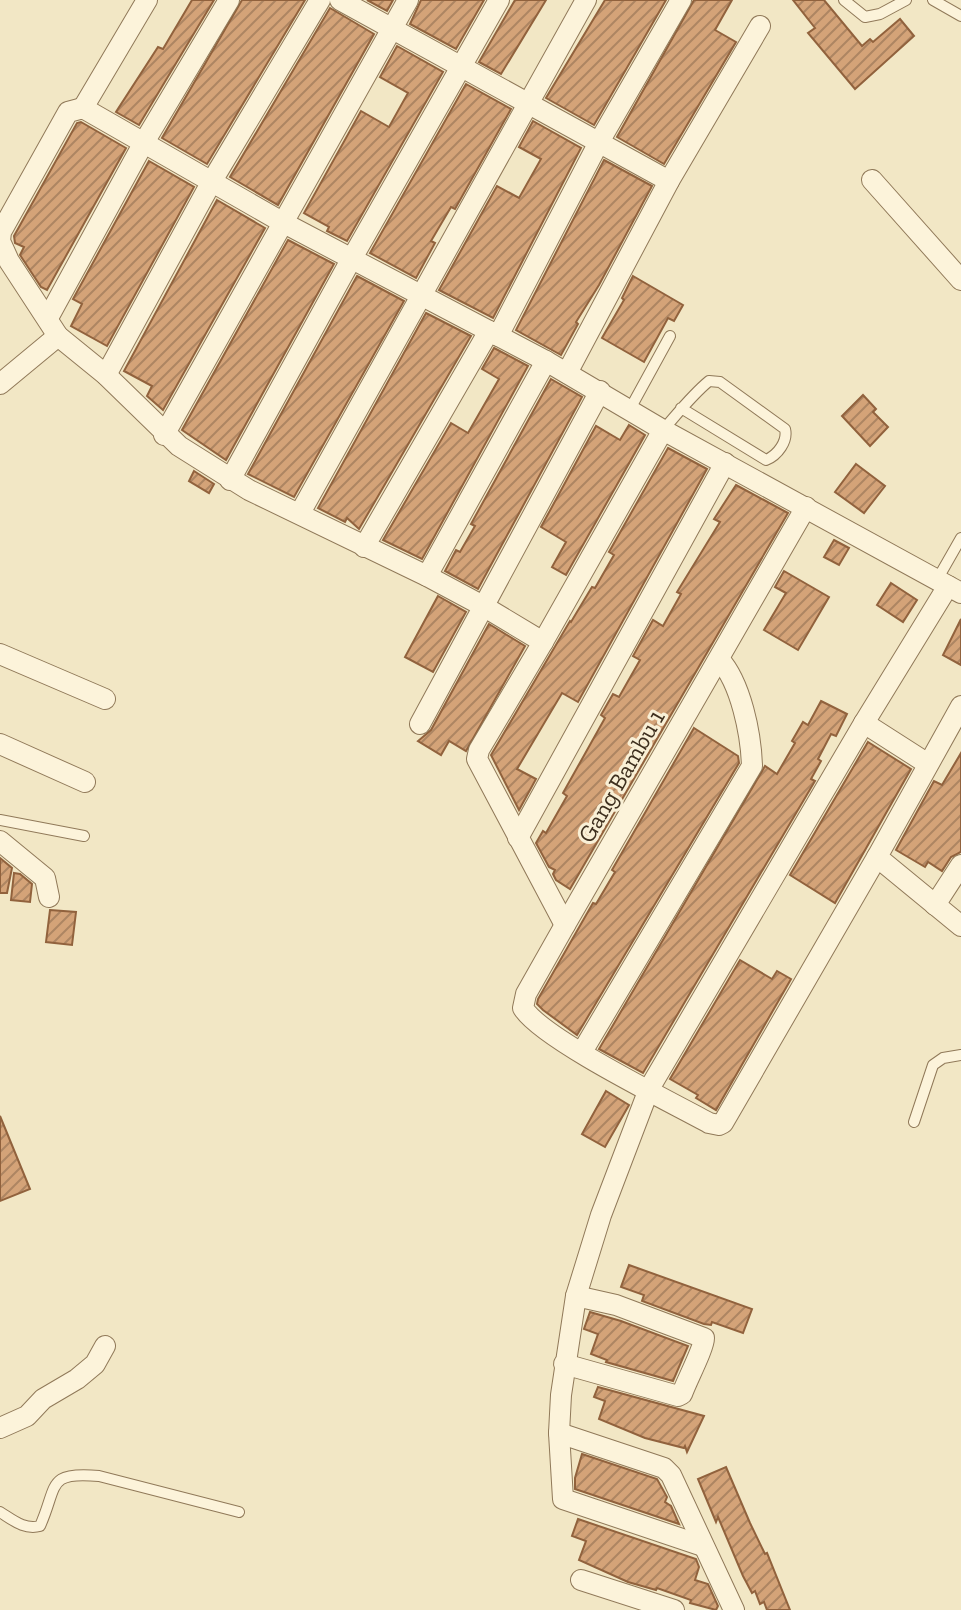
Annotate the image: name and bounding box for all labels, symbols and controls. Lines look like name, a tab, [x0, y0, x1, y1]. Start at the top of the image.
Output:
street label: Gang Bambu 1	[571, 705, 671, 847]

